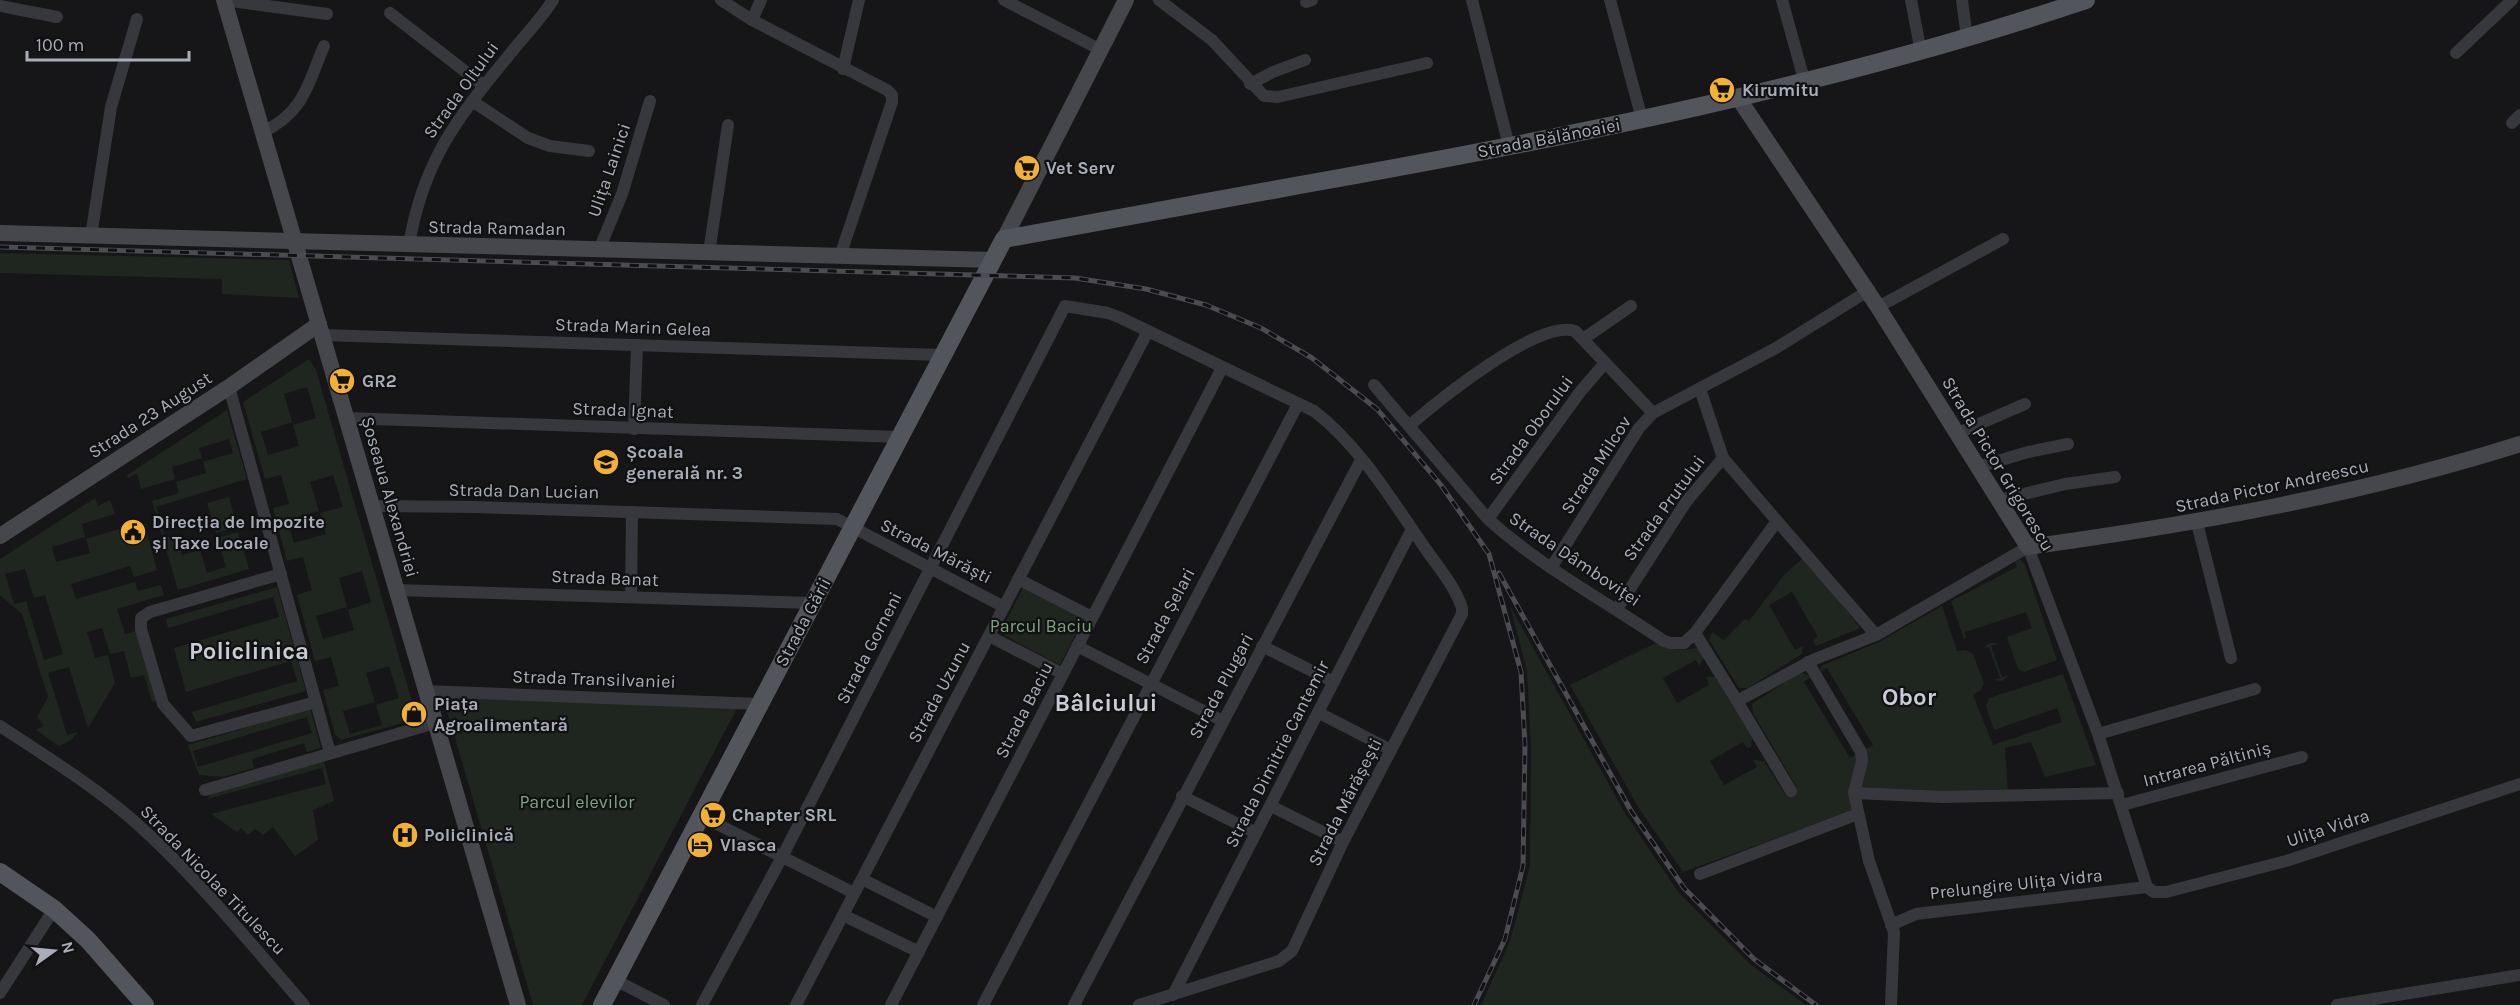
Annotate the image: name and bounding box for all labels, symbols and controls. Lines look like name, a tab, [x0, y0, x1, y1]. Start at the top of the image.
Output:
scale bar	[27, 24, 189, 62]
text: 100 m	[36, 34, 84, 56]
street label: Strada Oltului	[418, 37, 504, 143]
supermarket icon: Kirumitu	[1707, 75, 1737, 105]
place label: Kirumitu	[1742, 79, 1819, 101]
street label: Strada Bălănoaiei	[1475, 113, 1623, 163]
street label: Ulița Lainici	[583, 120, 635, 220]
supermarket icon: Vet Serv	[1012, 153, 1042, 183]
place label: Vet Serv	[1046, 157, 1115, 179]
street label: Strada Ramadan	[428, 216, 566, 240]
street label: Strada Marin Gelea	[555, 313, 711, 341]
supermarket icon: GR2	[327, 366, 357, 396]
street label: Strada 23 August	[84, 367, 216, 463]
place label: GR2	[362, 370, 397, 392]
street label: Strada Oborului	[1484, 371, 1578, 489]
street label: Strada Pictor Grigorescu	[1937, 373, 2059, 555]
street label: Strada Ignat	[572, 397, 674, 423]
street label: Strada Milcov	[1556, 412, 1636, 518]
street label: Șoseaua Alexandriei	[357, 414, 423, 580]
place label: Școala generală nr. 3	[626, 441, 743, 484]
school or university icon: Școala generală nr. 3	[591, 447, 621, 477]
street label: Strada Prutului	[1618, 451, 1710, 565]
street label: Strada Pictor Andreescu	[2173, 455, 2371, 517]
street label: Strada Dan Lucian	[449, 479, 599, 503]
street label: Strada Dâmboviței	[1505, 507, 1645, 611]
place label: Direcția de Impozite și Taxe Locale	[152, 511, 325, 554]
street label: Strada Mărăști	[877, 513, 995, 589]
public building icon: Direcția de Impozite și Taxe Locale	[118, 517, 148, 547]
street label: Strada Șelari	[1130, 564, 1200, 668]
street label: Strada Banat	[551, 565, 659, 591]
street label: Strada Gării	[770, 574, 836, 670]
street label: Strada Gorneni	[831, 588, 907, 708]
park label: Parcul Baciu	[990, 615, 1092, 637]
street label: Strada Plugari	[1184, 629, 1258, 743]
district label: Policlinica	[189, 637, 309, 665]
street label: Strada Uzunu	[903, 637, 975, 747]
street label: Strada Dimitrie Cantemir	[1220, 656, 1334, 851]
street label: Strada Baciu	[990, 658, 1058, 762]
street label: Strada Transilvaniei	[512, 665, 676, 693]
district label: Obor	[1882, 683, 1937, 711]
district label: Bâlciului	[1055, 689, 1157, 717]
place label: Piața Agroalimentară	[434, 693, 568, 736]
shop icon: Piața Agroalimentară	[399, 699, 429, 729]
street label: Strada Mărășești	[1303, 734, 1387, 870]
street label: Intrarea Păltiniș	[2141, 736, 2273, 792]
park label: Parcul elevilor	[519, 791, 635, 813]
street label: Strada Nicolae Titulescu	[136, 800, 290, 960]
supermarket icon: Chapter SRL	[698, 800, 728, 830]
place label: Chapter SRL	[732, 804, 836, 826]
street label: Ulița Vidra	[2284, 804, 2372, 852]
hospital icon: Policlinică	[390, 820, 420, 850]
place label: Policlinică	[424, 824, 514, 846]
hotel icon: Vlasca	[685, 830, 715, 860]
place label: Vlasca	[720, 834, 776, 856]
street label: Prelungire Ulița Vidra	[1928, 864, 2104, 904]
north arrow	[24, 921, 84, 981]
text: N	[57, 939, 79, 955]

